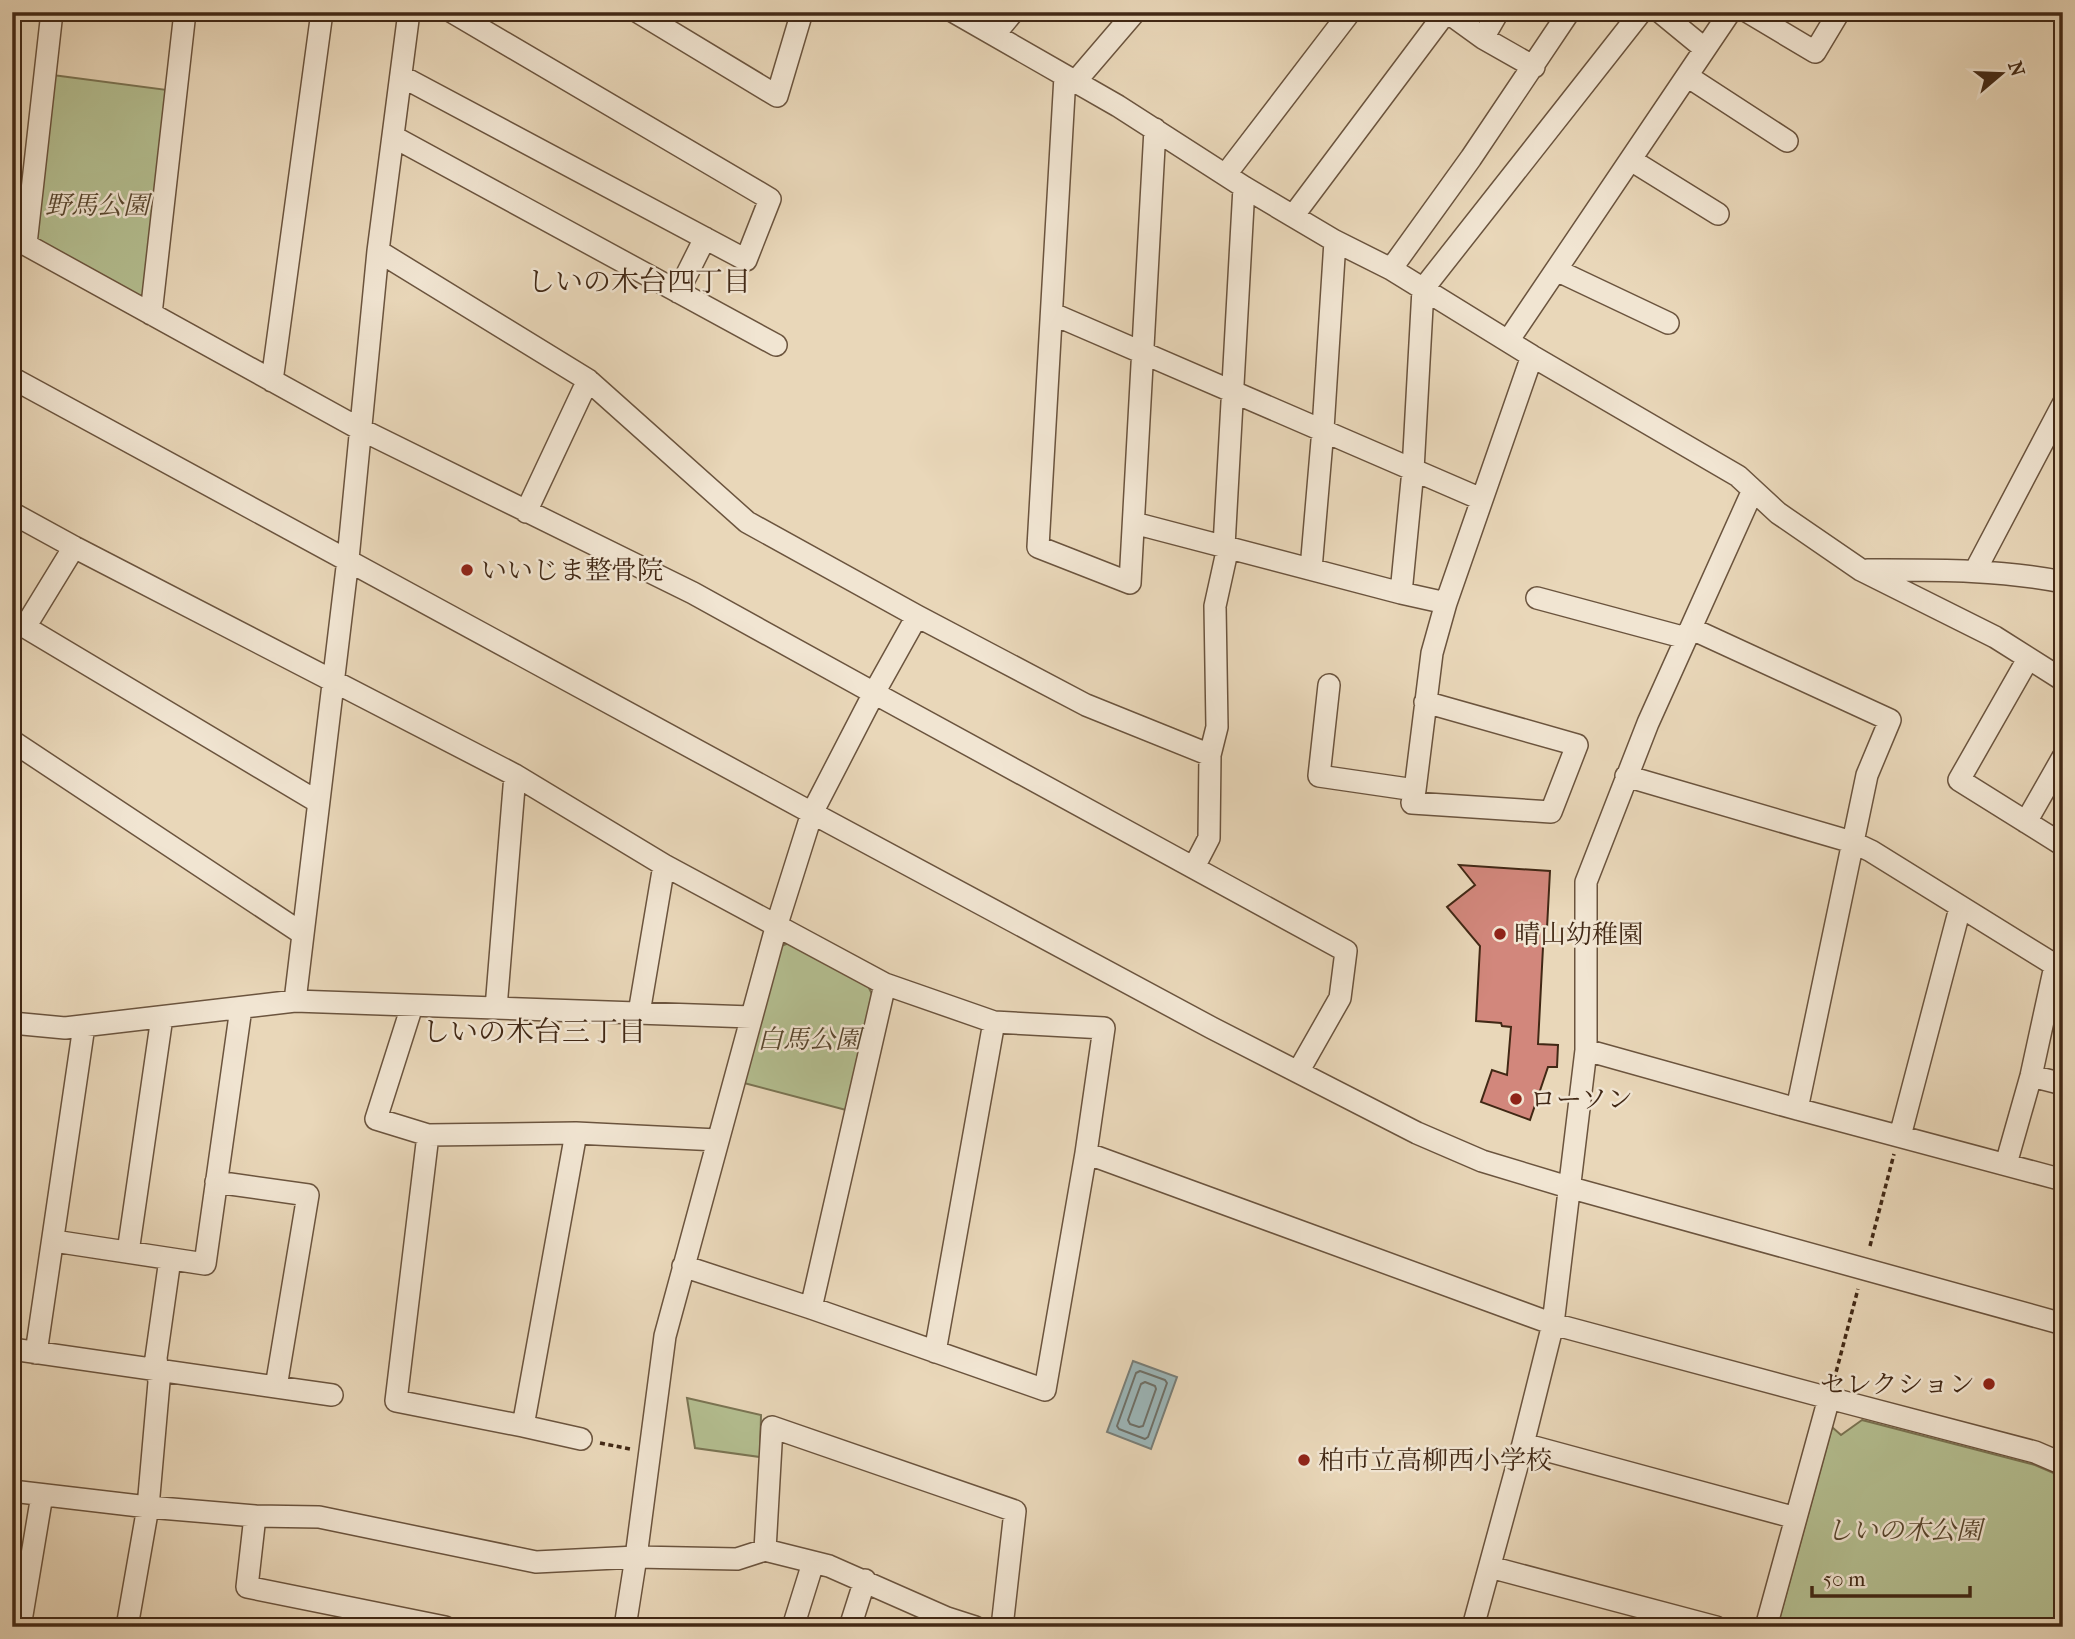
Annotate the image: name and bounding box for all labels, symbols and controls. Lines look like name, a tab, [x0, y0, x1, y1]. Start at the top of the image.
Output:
north arrow	[1966, 38, 2036, 108]
text: N	[2003, 58, 2029, 80]
park label: 野馬公園	[45, 190, 153, 221]
district label: しいの木台四丁目	[527, 265, 751, 298]
place label: いいじま整骨院	[481, 555, 663, 586]
marker: いいじま整骨院	[459, 562, 475, 578]
place label: 晴山幼稚園	[1514, 919, 1644, 950]
marker: 晴山幼稚園	[1492, 926, 1508, 942]
district label: しいの木台三丁目	[422, 1015, 646, 1048]
park label: 白馬公園	[757, 1024, 865, 1055]
place label: ローソン	[1530, 1084, 1633, 1115]
marker: ローソン	[1508, 1091, 1524, 1107]
place label: セレクション	[1820, 1369, 1975, 1400]
marker: セレクション	[1981, 1376, 1997, 1392]
place label: 柏市立高柳西小学校	[1318, 1445, 1552, 1476]
marker: 柏市立高柳西小学校	[1296, 1452, 1312, 1468]
park label: しいの木公園	[1826, 1515, 1986, 1546]
scale bar	[1812, 1555, 1970, 1599]
text: 50 m	[1823, 1567, 1866, 1591]

